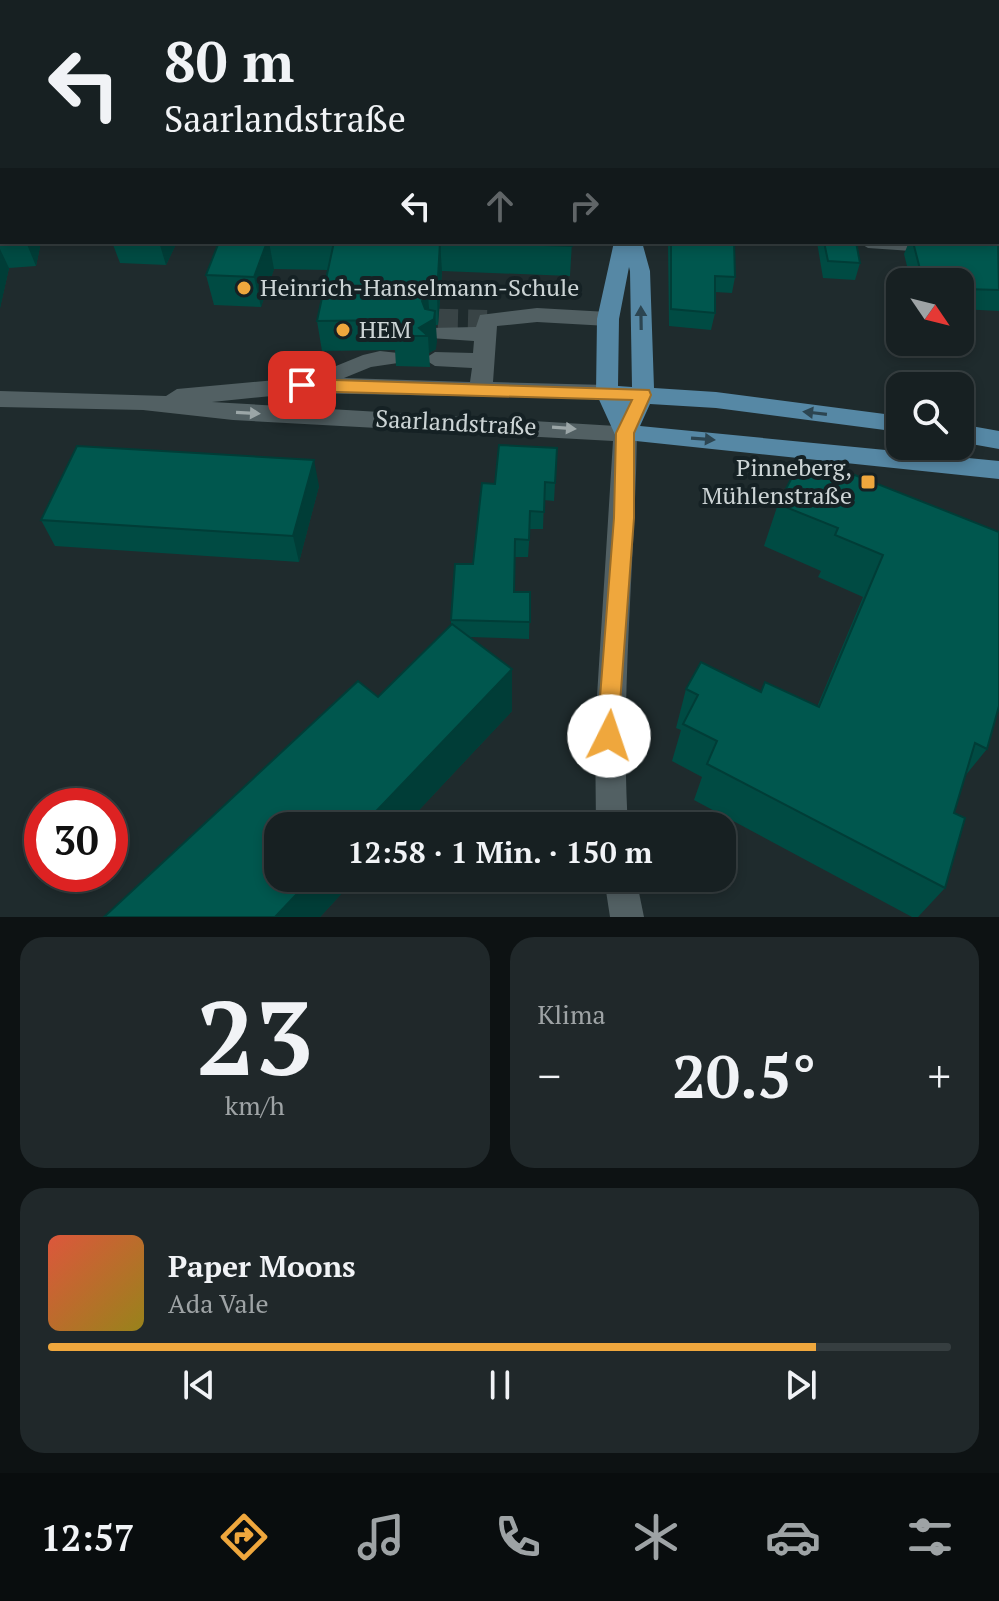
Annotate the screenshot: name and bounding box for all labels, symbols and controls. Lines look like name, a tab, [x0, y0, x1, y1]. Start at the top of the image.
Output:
text: 80 m	[164, 24, 294, 98]
icon: left	[32, 32, 136, 136]
text: Saarlandstraße	[164, 95, 406, 142]
icon: left	[394, 184, 438, 228]
icon: ahead	[478, 184, 522, 228]
icon: right	[562, 184, 606, 228]
north arrow	[886, 268, 974, 356]
map controls	[886, 268, 974, 460]
place label: Heinrich-Hanselmann-Schule	[260, 271, 579, 303]
marker: Heinrich-Hanselmann-Schule	[235, 279, 253, 297]
one-way arrow	[635, 305, 648, 330]
place label: HEM	[359, 313, 411, 345]
marker: HEM	[334, 321, 352, 339]
pin	[268, 351, 336, 419]
icon: arrive	[280, 363, 324, 407]
button: search	[886, 372, 974, 460]
street label: Saarlandstraße	[375, 402, 537, 442]
one-way arrow	[803, 406, 828, 419]
one-way arrow	[236, 407, 261, 420]
one-way arrow	[552, 422, 577, 435]
one-way arrow	[690, 433, 715, 446]
place label: Pinneberg, Mühlenstraße	[702, 451, 852, 511]
marker: Pinneberg, Mühlenstraße	[859, 473, 877, 491]
position arrow	[567, 694, 651, 778]
speed limit sign: 30	[24, 788, 128, 892]
text: 12:58 · 1 Min. · 150 m	[348, 832, 652, 872]
text: 23	[196, 967, 314, 1105]
text: Klima	[538, 997, 606, 1031]
text: 20.5°	[672, 1036, 816, 1115]
text: −	[538, 1046, 561, 1105]
text: +	[928, 1046, 951, 1105]
text: km/h	[225, 1088, 285, 1122]
text: Paper Moons	[168, 1246, 356, 1286]
text: Ada Vale	[168, 1286, 269, 1320]
icon: previous	[177, 1363, 221, 1407]
icon: pause	[478, 1363, 522, 1407]
icon: next	[779, 1363, 823, 1407]
icon: directions	[216, 1509, 272, 1565]
icon: music	[353, 1509, 409, 1565]
icon: phone	[490, 1509, 546, 1565]
icon: climate	[628, 1509, 684, 1565]
icon: car	[765, 1509, 821, 1565]
icon: filters	[902, 1509, 958, 1565]
text: 12:57	[41, 1514, 134, 1561]

